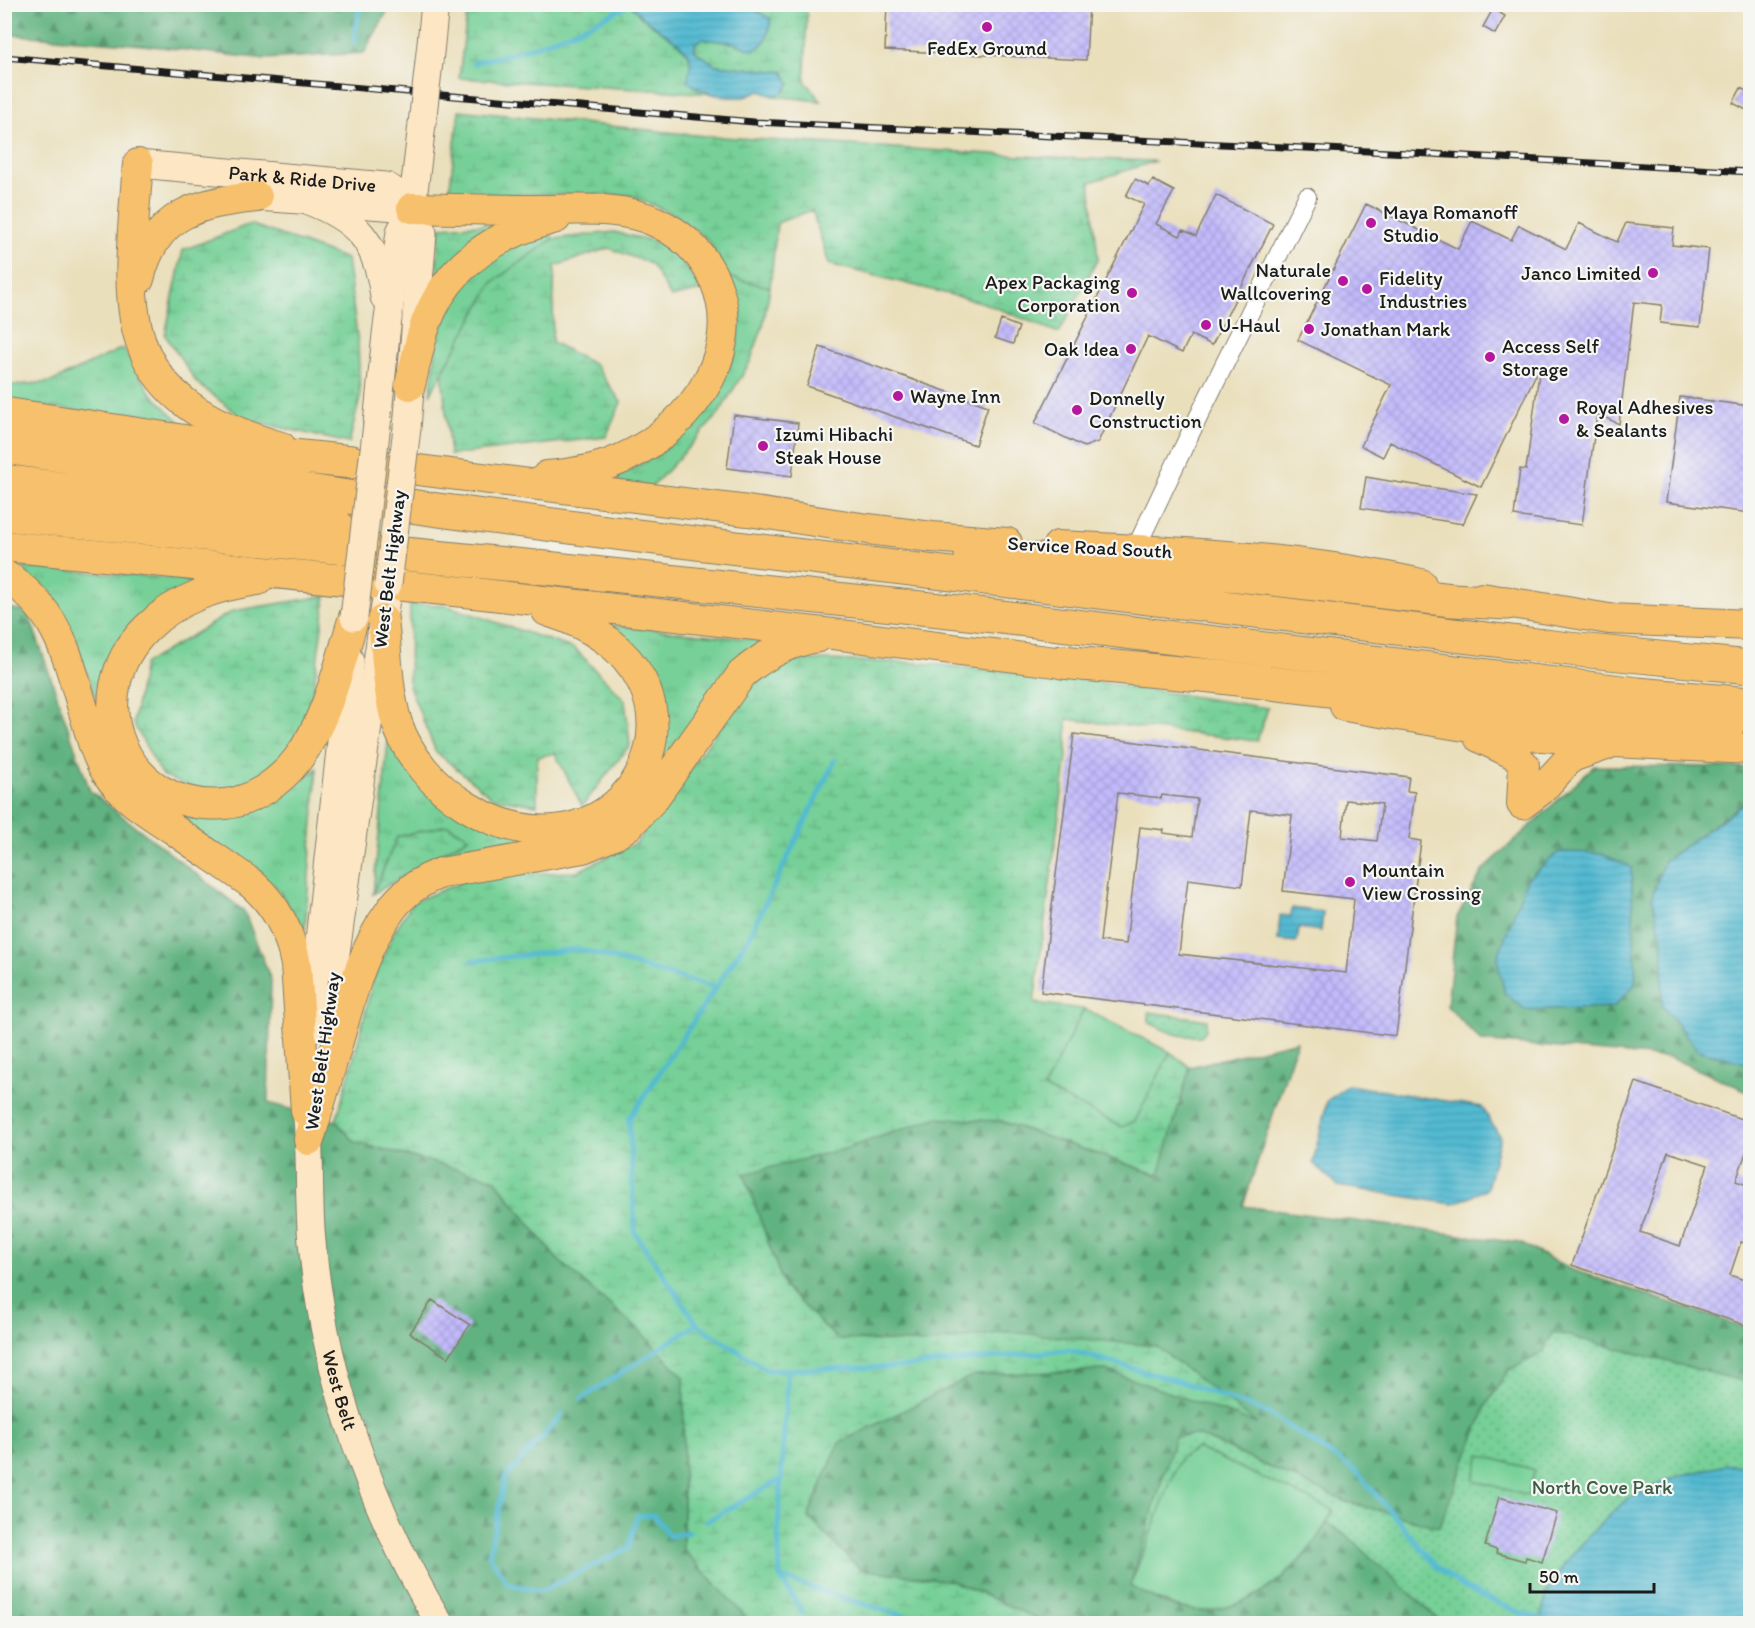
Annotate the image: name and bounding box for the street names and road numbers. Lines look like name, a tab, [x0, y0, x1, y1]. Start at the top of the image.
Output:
street label: Park & Ride Drive	[228, 160, 377, 197]
street label: West Belt Highway	[367, 488, 411, 650]
street label: Service Road South	[1007, 531, 1173, 563]
street label: West Belt Highway	[299, 970, 345, 1132]
street label: West Belt	[317, 1348, 363, 1433]

